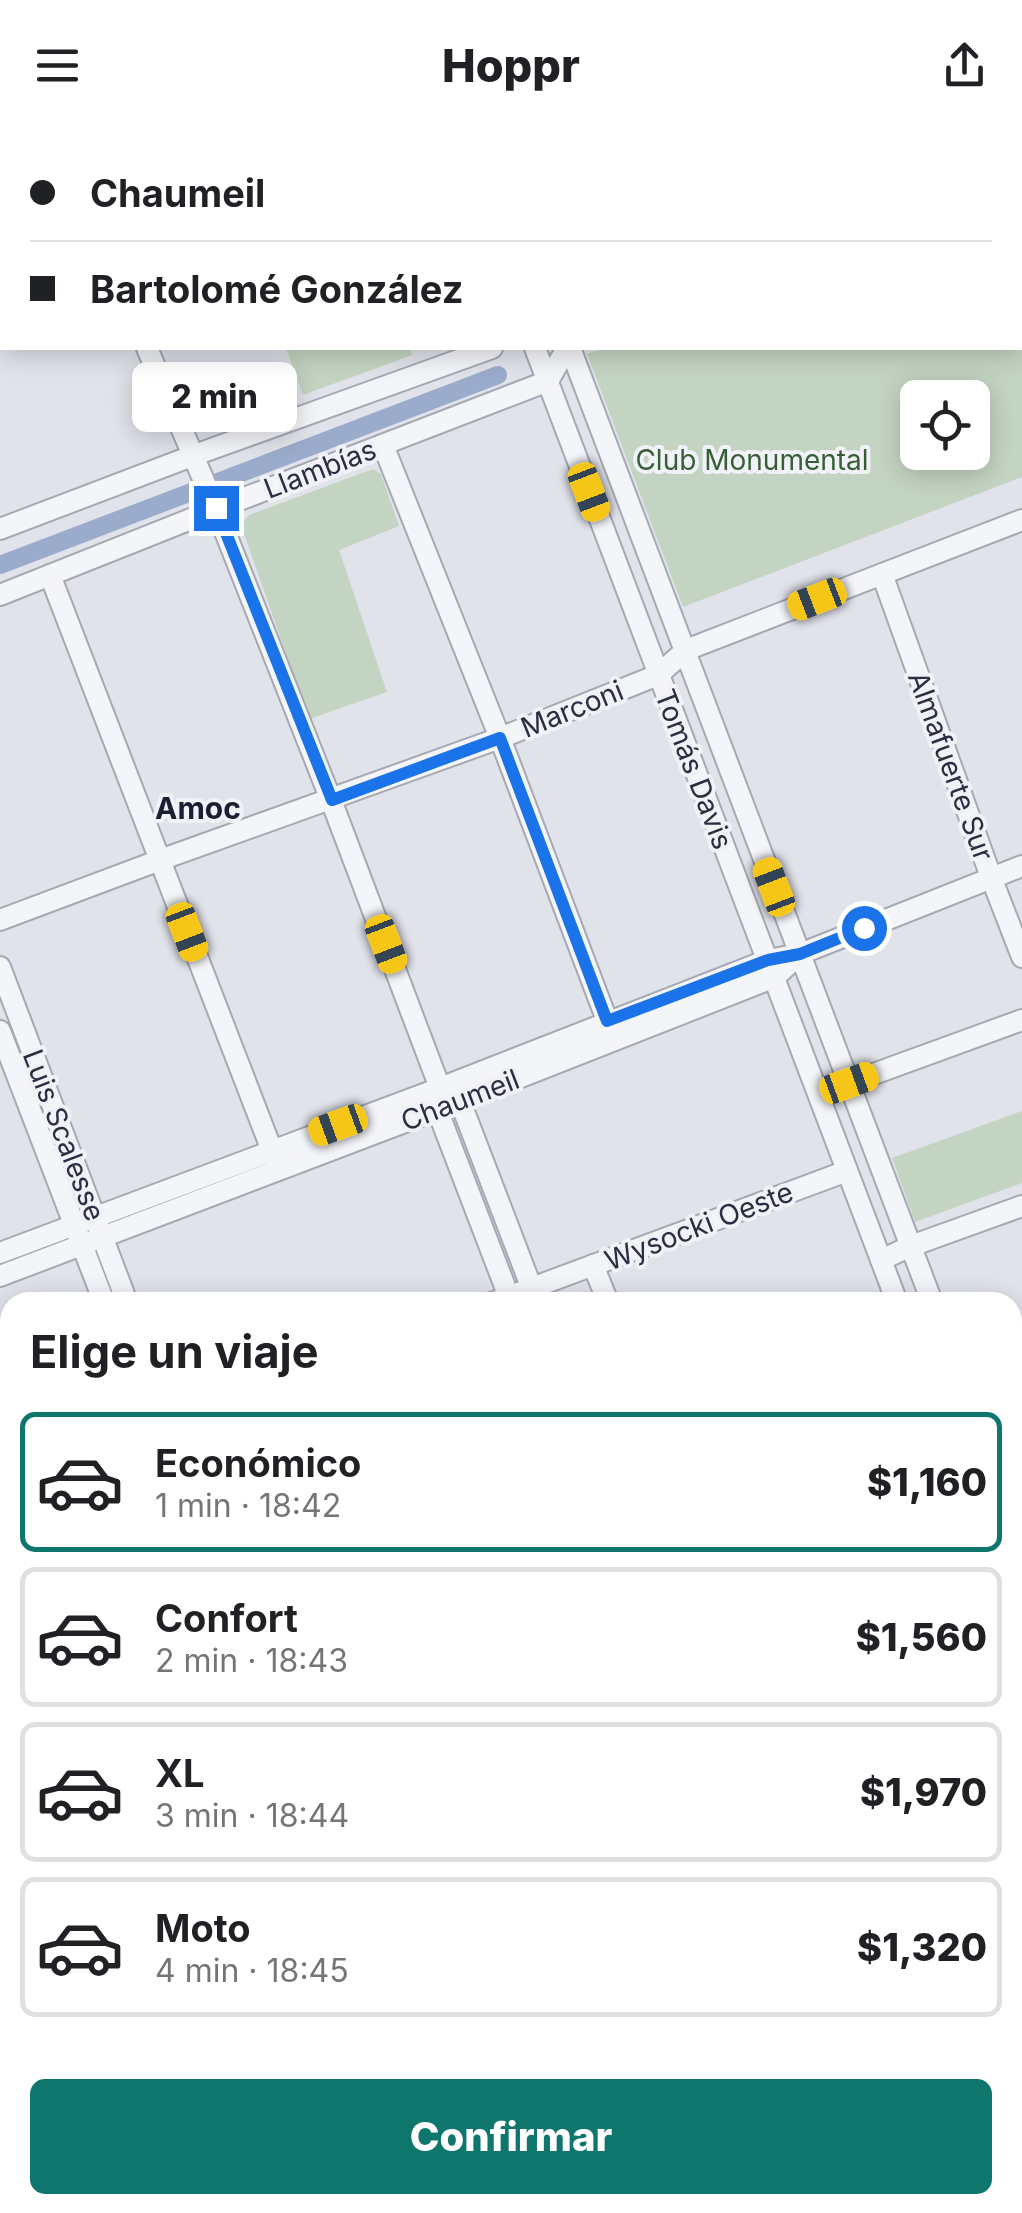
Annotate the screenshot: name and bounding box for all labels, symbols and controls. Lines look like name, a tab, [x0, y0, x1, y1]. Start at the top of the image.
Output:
icon: menu	[30, 38, 85, 93]
text: Hoppr	[442, 38, 580, 93]
icon: share	[937, 38, 992, 93]
text: Chaumeil	[90, 170, 265, 216]
text: Bartolomé González	[90, 266, 463, 312]
callout: 2 min	[134, 363, 298, 433]
text: 2 min	[171, 377, 258, 416]
map controls	[900, 380, 990, 470]
button: locate	[900, 380, 990, 470]
street label: Llambías	[259, 432, 381, 506]
park label: Club Monumental	[635, 443, 869, 477]
car	[564, 459, 614, 525]
route end	[194, 486, 239, 531]
car	[784, 574, 850, 624]
street label: Almafuerte Sur	[901, 667, 1001, 865]
street label: Marconi	[516, 673, 628, 745]
street label: Tomás Davis	[648, 684, 740, 854]
district label: Amoc	[155, 790, 241, 826]
car	[749, 854, 799, 920]
car	[162, 899, 212, 965]
route start	[842, 906, 887, 951]
car	[361, 911, 411, 977]
street label: Luis Scalesse	[16, 1045, 112, 1225]
car	[816, 1059, 882, 1107]
street label: Chaumeil	[396, 1062, 524, 1138]
car	[305, 1101, 371, 1149]
street label: Wysocki Oeste	[600, 1175, 798, 1277]
text: Elige un viaje	[30, 1324, 319, 1379]
icon: car	[35, 1437, 125, 1527]
text: Económico	[155, 1440, 361, 1486]
text: $1,160	[867, 1459, 987, 1505]
text: 1 min · 18:42	[155, 1486, 341, 1525]
icon: car	[35, 1592, 125, 1682]
text: Confort	[155, 1595, 298, 1641]
text: $1,560	[856, 1614, 987, 1660]
text: 2 min · 18:43	[155, 1641, 348, 1680]
icon: car	[35, 1747, 125, 1837]
text: XL	[155, 1750, 205, 1796]
text: $1,970	[860, 1769, 987, 1815]
text: 3 min · 18:44	[155, 1796, 349, 1835]
icon: car	[35, 1902, 125, 1992]
text: Moto	[155, 1905, 251, 1951]
text: $1,320	[857, 1924, 987, 1970]
text: 4 min · 18:45	[155, 1951, 349, 1990]
button: Confirmar	[30, 2079, 992, 2194]

